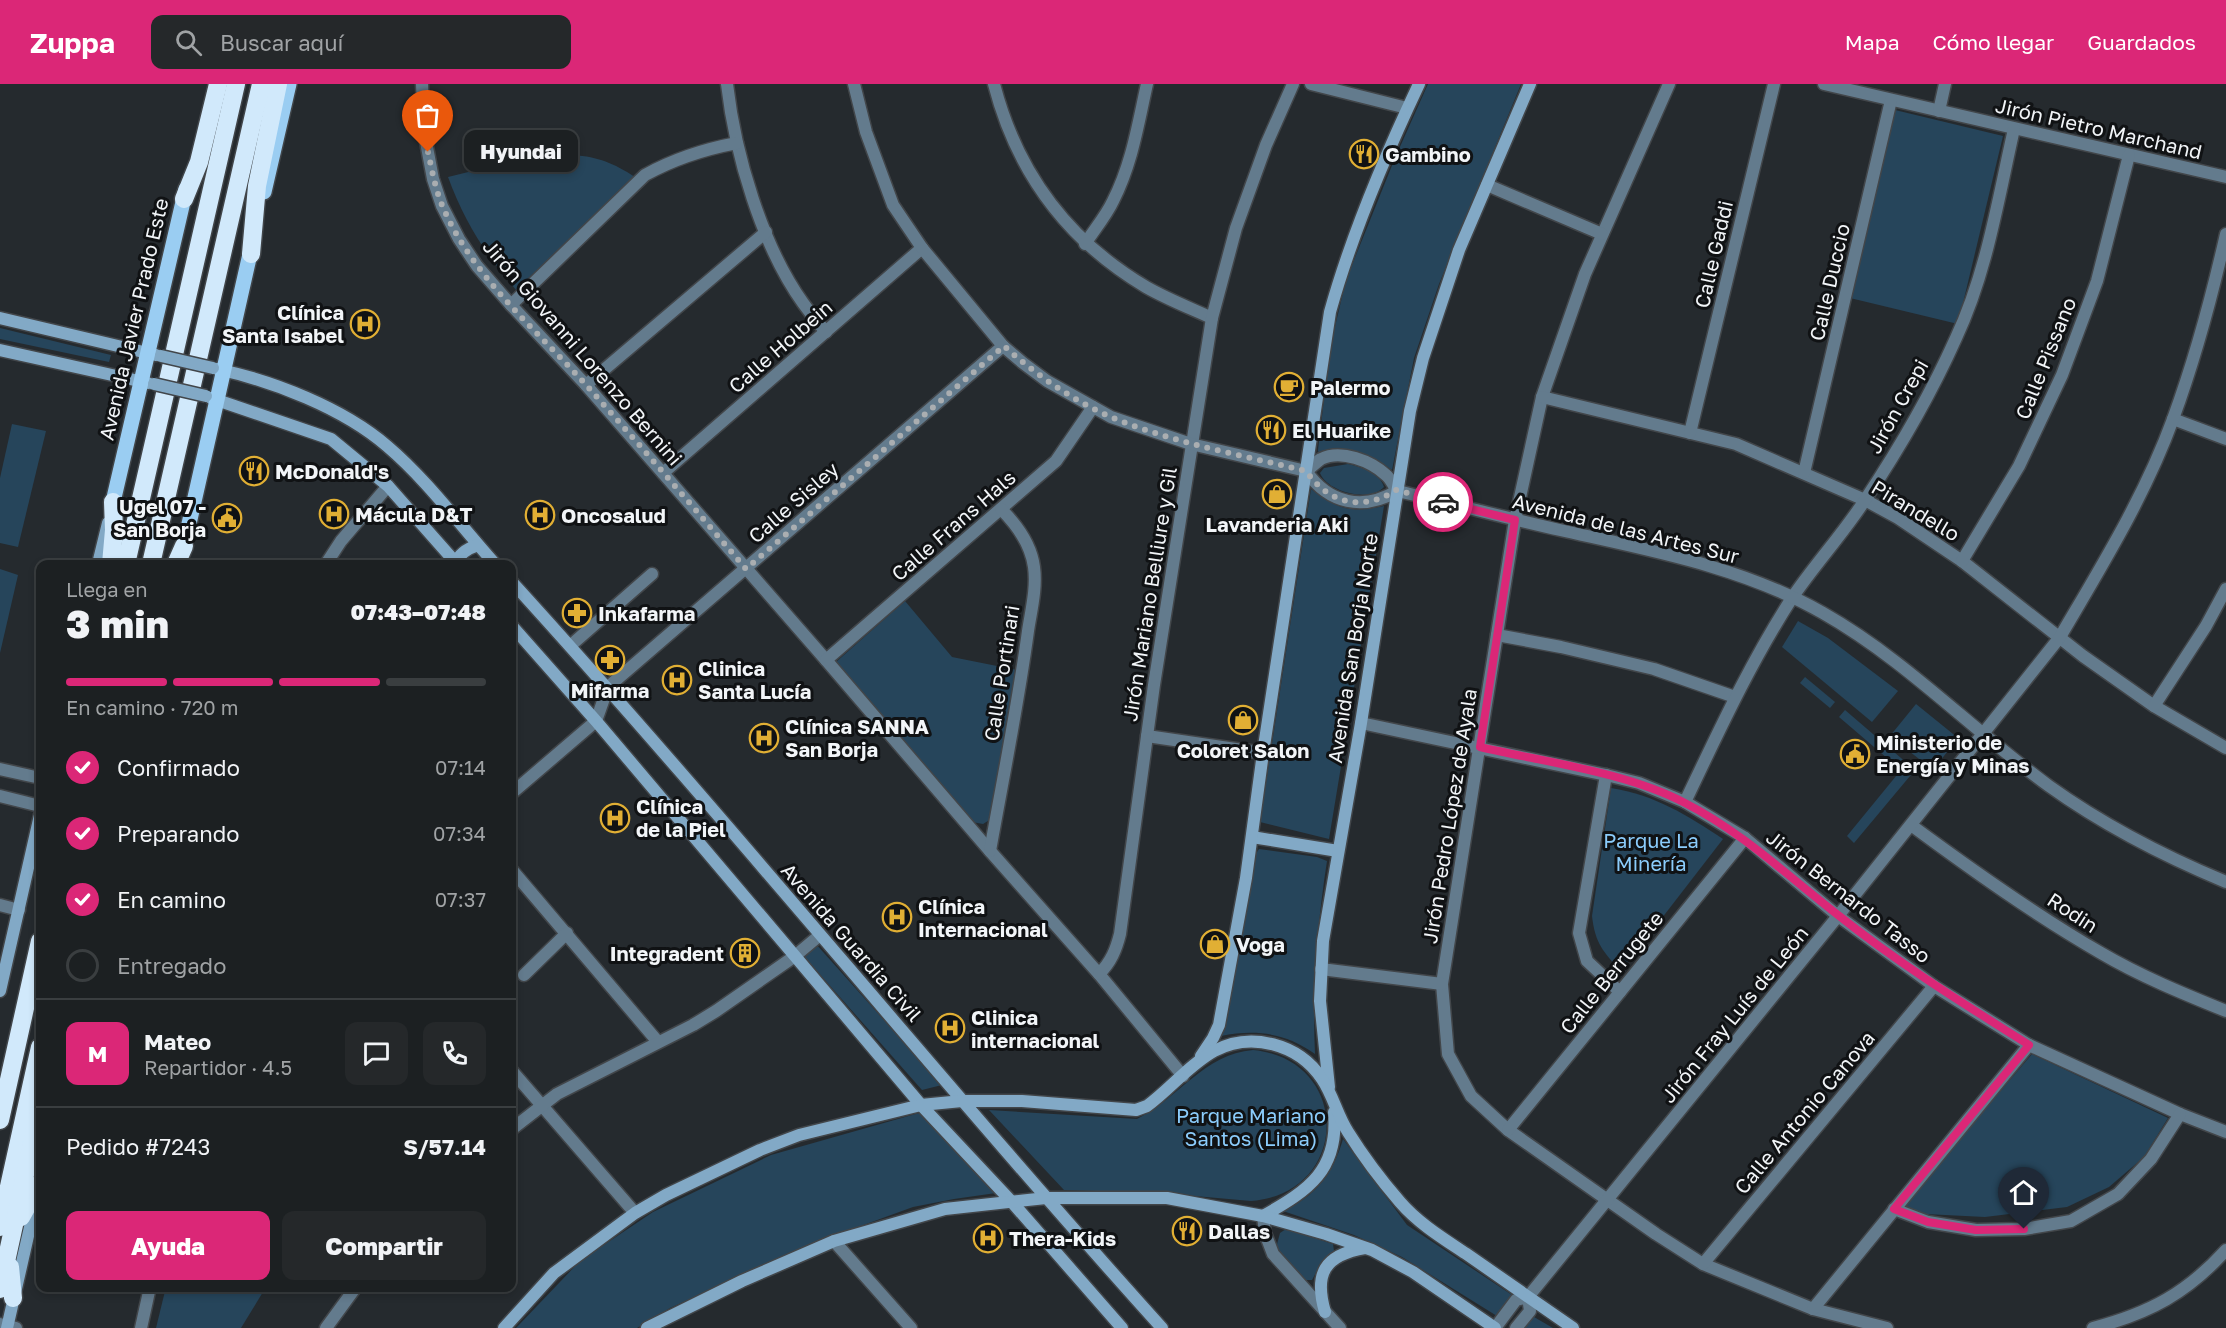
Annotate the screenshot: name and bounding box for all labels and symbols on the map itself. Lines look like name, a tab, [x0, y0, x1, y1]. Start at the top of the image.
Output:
pin	[402, 90, 453, 152]
street label: Jirón Pietro Marchand	[1993, 93, 2205, 163]
callout: Hyundai	[464, 131, 578, 173]
restaurant icon: Gambino	[1348, 138, 1380, 170]
place label: Gambino	[1385, 142, 1471, 166]
street label: Avenida Javier Prado Este	[93, 196, 173, 442]
street label: Calle Gaddi	[1689, 198, 1737, 310]
street label: Calle Duccio	[1804, 221, 1854, 343]
street label: Jirón Giovanni Lorenzo Bernini	[478, 234, 688, 470]
street label: Calle Pissano	[2010, 294, 2080, 422]
street label: Calle Holbein	[723, 295, 837, 397]
place label: Clínica Santa Isabel	[222, 300, 344, 347]
hospital icon: Clínica Santa Isabel	[349, 308, 381, 340]
street label: Jirón Crepi	[1861, 355, 1933, 457]
cafe icon: Palermo	[1273, 371, 1305, 403]
place label: Palermo	[1310, 375, 1390, 399]
restaurant icon: El Huarike	[1255, 414, 1287, 446]
place label: El Huarike	[1292, 418, 1391, 442]
restaurant icon: McDonald's	[238, 455, 270, 487]
street label: Calle Sisley	[743, 456, 843, 548]
place label: McDonald's	[275, 459, 389, 483]
street label: Calle Frans Hals	[886, 465, 1020, 585]
street label: Jirón Mariano Belliure y Gil	[1117, 465, 1181, 723]
courier	[1413, 472, 1473, 532]
street label: Pirandello	[1868, 474, 1964, 546]
shop icon: Lavanderia Aki	[1261, 478, 1293, 510]
street label: Avenida de las Artes Sur	[1510, 488, 1742, 568]
place label: Ugel 07 - San Borja	[113, 494, 206, 541]
hospital icon: Mácula D&T	[318, 498, 350, 530]
hospital icon: Oncosalud	[524, 499, 556, 531]
public building icon: Ugel 07 - San Borja	[211, 502, 243, 534]
place label: Mácula D&T	[355, 502, 473, 526]
place label: Oncosalud	[561, 503, 666, 527]
place label: Lavanderia Aki	[1205, 512, 1349, 536]
street label: Avenida San Borja Norte	[1322, 531, 1382, 765]
pharmacy icon: Inkafarma	[561, 597, 593, 629]
place label: Inkafarma	[598, 601, 695, 625]
street label: Calle Portinari	[978, 603, 1024, 743]
pharmacy icon: Mifarma	[594, 644, 626, 676]
place label: Clinica Santa Lucía	[698, 656, 811, 703]
hospital icon: Clinica Santa Lucía	[661, 664, 693, 696]
place label: Mifarma	[571, 678, 649, 702]
street label: Jirón Pedro López de Ayala	[1417, 687, 1481, 945]
shop icon: Coloret Salon	[1227, 704, 1259, 736]
place label: Clínica SANNA San Borja	[785, 714, 929, 761]
hospital icon: Clínica SANNA San Borja	[748, 722, 780, 754]
place label: Ministerio de Energía y Minas	[1876, 730, 2029, 777]
place label: Coloret Salon	[1177, 738, 1309, 762]
public building icon: Ministerio de Energía y Minas	[1839, 738, 1871, 770]
place label: Clínica de la Piel	[636, 794, 726, 841]
hospital icon: Clínica de la Piel	[599, 802, 631, 834]
street label: Jirón Bernardo Tasso	[1762, 824, 1936, 968]
park label: Parque La Minería	[1603, 828, 1699, 875]
street label: Avenida Guardia Civil	[777, 858, 927, 1026]
street label: Rodin	[2043, 887, 2103, 937]
place label: Clínica Internacional	[918, 894, 1048, 941]
hospital icon: Clínica Internacional	[881, 901, 913, 933]
street label: Calle Berrugete	[1554, 906, 1668, 1038]
street label: Jirón Fray Luís de León	[1655, 921, 1813, 1107]
shop icon: Voga	[1199, 928, 1231, 960]
place label: Voga	[1236, 932, 1285, 956]
building icon: Integradent	[729, 937, 761, 969]
place label: Integradent	[610, 941, 724, 965]
place label: Clinica internacional	[971, 1005, 1100, 1052]
hospital icon: Clinica internacional	[934, 1012, 966, 1044]
street label: Calle Antonio Canova	[1729, 1026, 1879, 1198]
park label: Parque Mariano Santos (Lima)	[1176, 1103, 1326, 1150]
pin	[1998, 1167, 2049, 1229]
restaurant icon: Dallas	[1171, 1215, 1203, 1247]
place label: Dallas	[1208, 1219, 1270, 1243]
hospital icon: Thera-Kids	[972, 1222, 1004, 1254]
place label: Thera-Kids	[1009, 1226, 1116, 1250]

